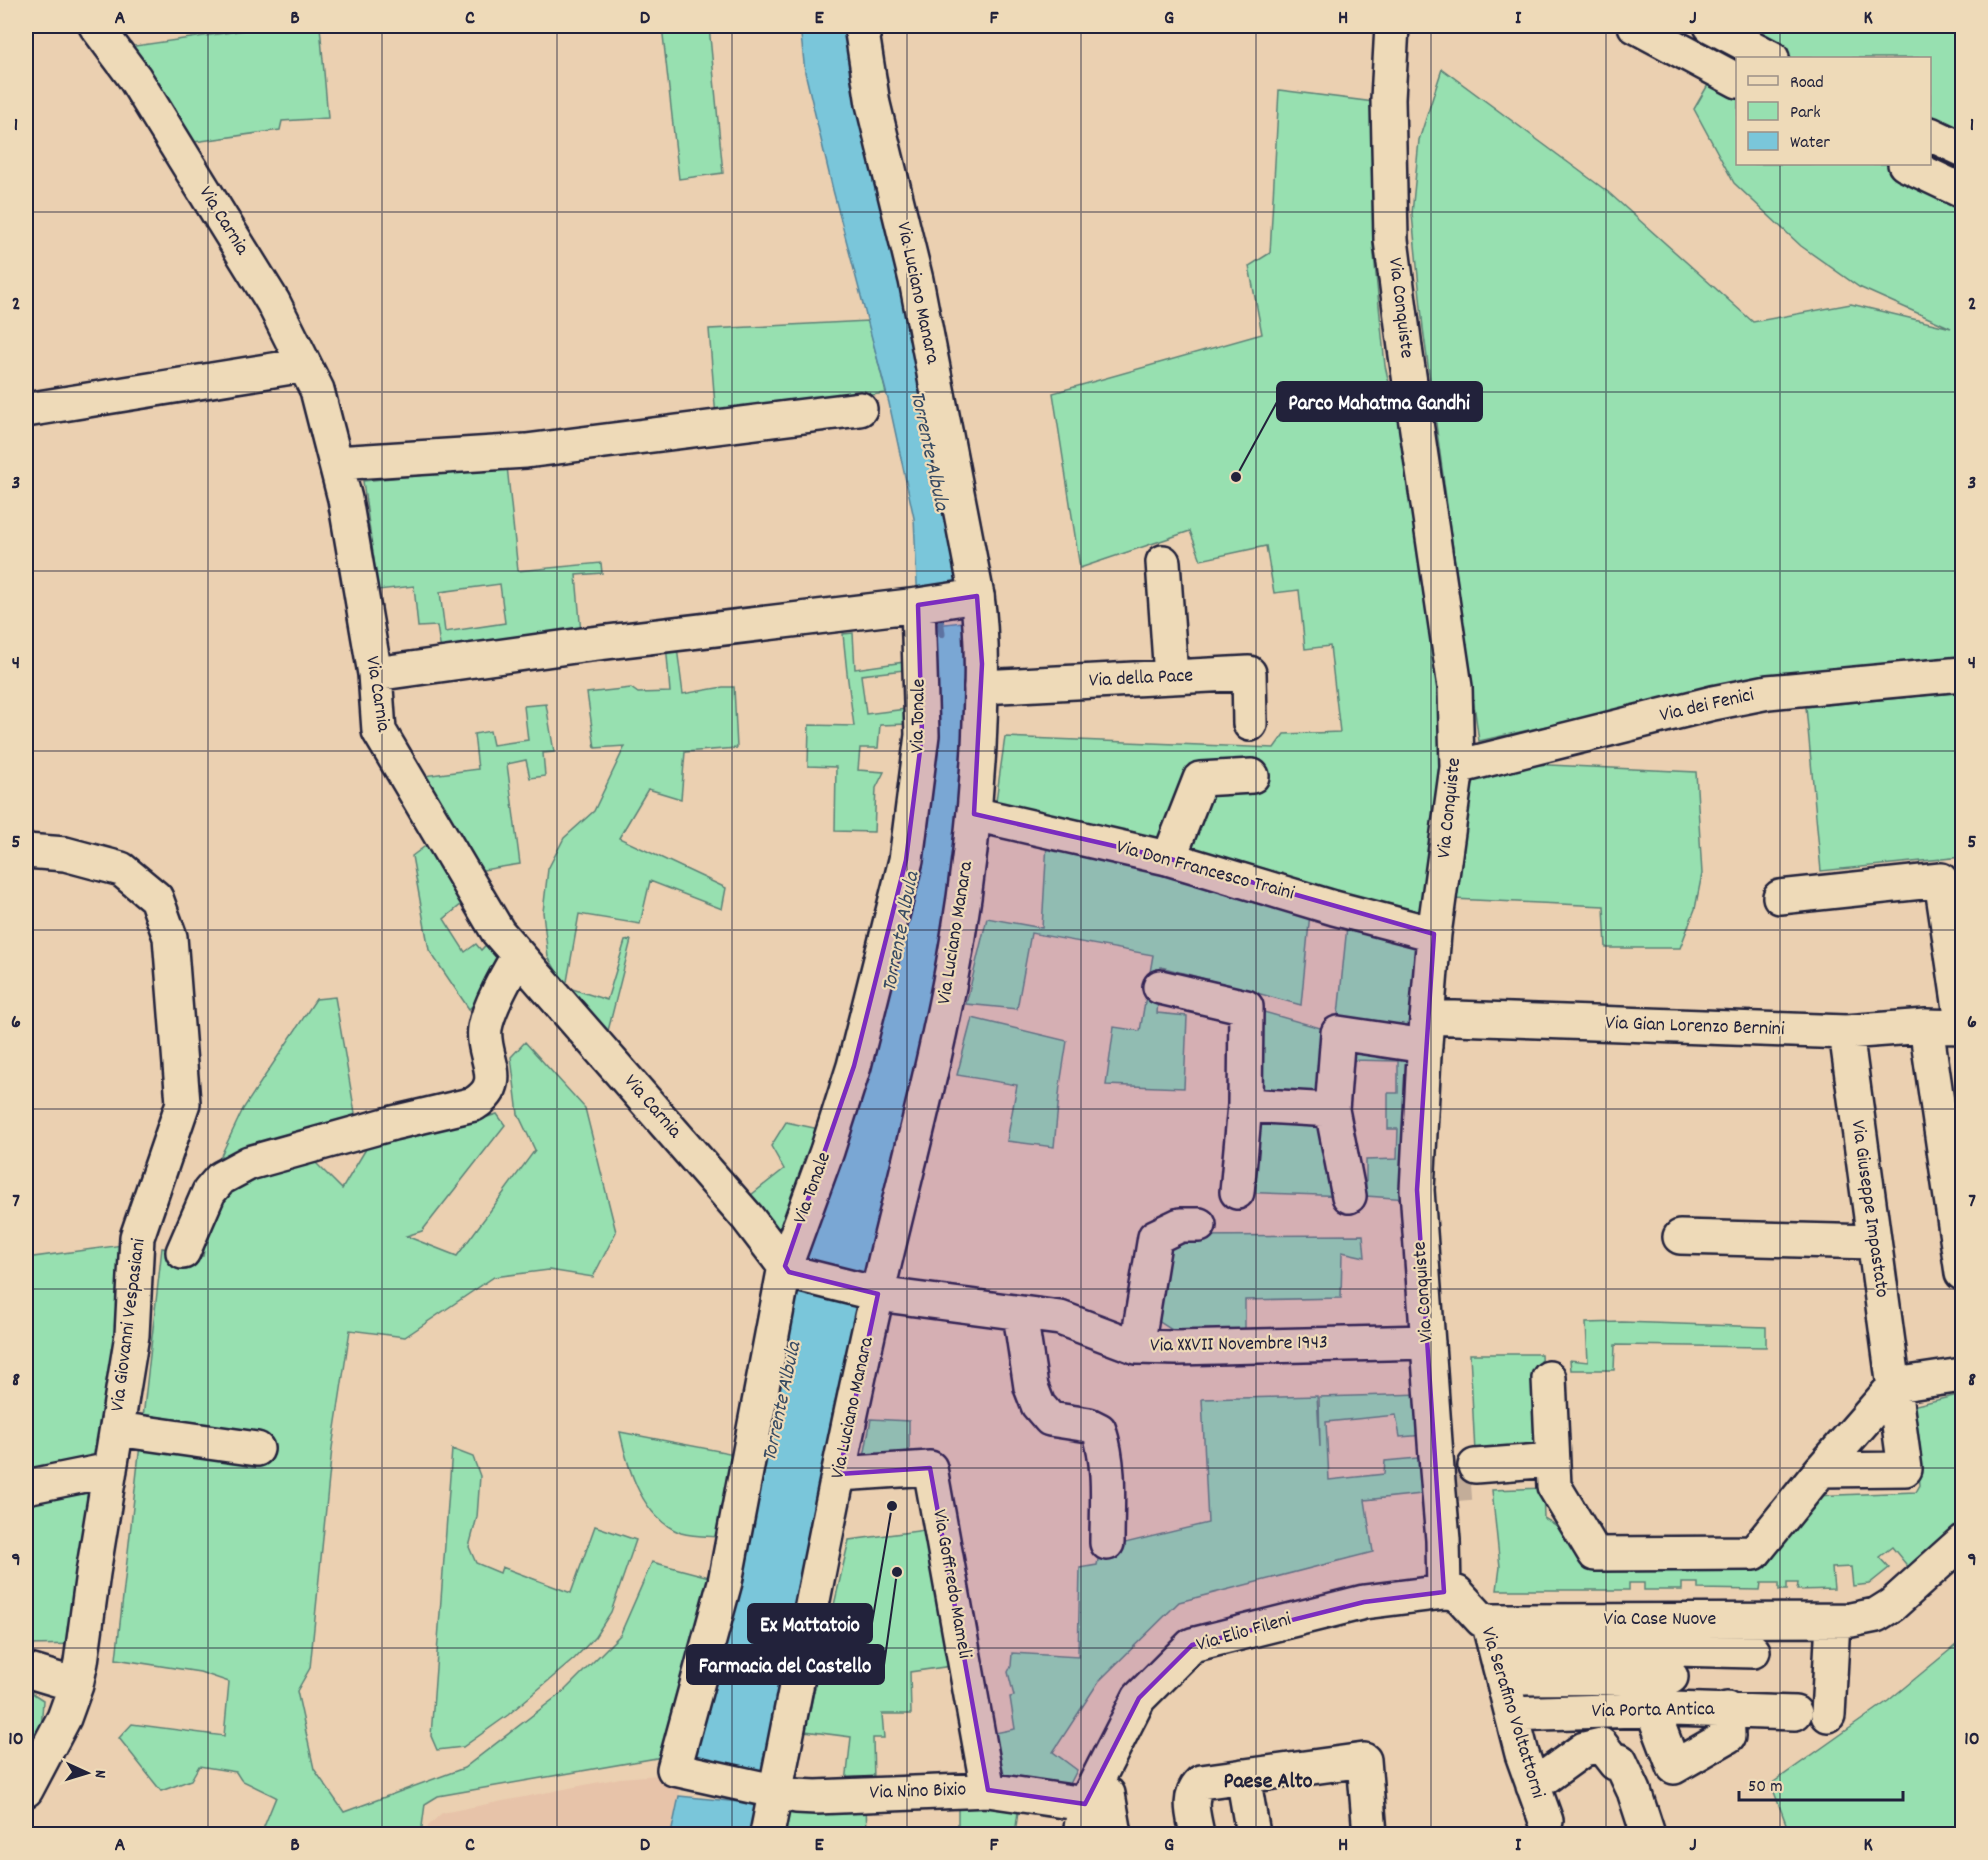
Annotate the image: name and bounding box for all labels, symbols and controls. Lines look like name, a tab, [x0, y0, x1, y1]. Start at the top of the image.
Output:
text: A	[115, 5, 126, 33]
text: B	[290, 5, 300, 33]
text: C	[465, 5, 475, 33]
text: D	[640, 5, 651, 33]
text: E	[814, 5, 824, 33]
text: F	[990, 5, 1000, 33]
text: G	[1164, 5, 1174, 33]
text: H	[1338, 5, 1348, 33]
text: I	[1515, 5, 1522, 33]
text: J	[1689, 5, 1697, 33]
text: K	[1863, 5, 1873, 33]
legend	[1736, 57, 1931, 165]
text: Road	[1790, 71, 1824, 96]
text: Park	[1790, 101, 1821, 126]
text: 1	[14, 112, 18, 140]
text: 1	[1970, 112, 1974, 140]
text: Water	[1790, 131, 1830, 156]
street label: Via Carnia	[191, 181, 255, 261]
street label: Via Luciano Manara	[888, 219, 946, 367]
street label: Via Conquiste	[1380, 256, 1420, 360]
text: 2	[12, 291, 20, 319]
text: 2	[1968, 291, 1976, 319]
callout: Parco Mahatma Gandhi	[1277, 382, 1482, 421]
water label: Torrente Albula	[901, 388, 956, 515]
text: Parco Mahatma Gandhi	[1288, 390, 1470, 420]
text: 3	[12, 470, 20, 498]
text: 3	[1968, 470, 1976, 498]
text: 4	[12, 650, 20, 678]
text: 4	[1968, 650, 1976, 678]
street label: Via Carnia	[357, 654, 397, 734]
street label: Via della Pace	[1088, 662, 1194, 696]
street label: Via Tonale	[904, 678, 934, 754]
street label: Via dei Fenici	[1657, 681, 1757, 730]
street label: Via Conquiste	[1431, 756, 1469, 860]
text: 5	[11, 829, 21, 857]
text: 5	[1967, 829, 1977, 857]
street label: Via Don Francesco Traini	[1113, 834, 1298, 908]
street label: Via Luciano Manara	[931, 859, 981, 1006]
water label: Torrente Albula	[876, 868, 929, 995]
text: 6	[11, 1009, 21, 1037]
text: 6	[1967, 1009, 1977, 1037]
street label: Via Gian Lorenzo Bernini	[1605, 1010, 1785, 1044]
street label: Via Carnia	[616, 1069, 688, 1145]
street label: Via Giuseppe Impastato	[1843, 1119, 1895, 1300]
street label: Via Tonale	[787, 1148, 839, 1228]
text: 7	[12, 1188, 20, 1216]
text: 7	[1968, 1188, 1976, 1216]
street label: Via Giovanni Vespasiani	[104, 1237, 154, 1413]
street label: Via Conquiste	[1406, 1240, 1441, 1343]
street label: Via XXVII Novembre 1943	[1150, 1329, 1328, 1361]
street label: Via Luciano Manara	[824, 1334, 882, 1482]
water label: Torrente Albula	[756, 1338, 811, 1465]
text: 8	[12, 1367, 20, 1395]
text: 8	[1968, 1367, 1976, 1395]
street label: Via Goffredo Mameli	[924, 1507, 978, 1661]
text: 9	[11, 1547, 21, 1575]
text: 9	[1967, 1547, 1977, 1575]
callout: Ex Mattatoio	[748, 1604, 872, 1643]
street label: Via Elio Fileni	[1193, 1606, 1295, 1660]
street label: Via Case Nuove	[1604, 1606, 1717, 1634]
text: Ex Mattatoio	[760, 1612, 860, 1642]
street label: Via Serafino Voltattorni	[1473, 1624, 1551, 1802]
callout: Farmacia del Castello	[687, 1645, 884, 1684]
text: Farmacia del Castello	[699, 1653, 871, 1683]
street label: Via Porta Antica	[1591, 1696, 1715, 1726]
text: 10	[8, 1726, 24, 1754]
text: 10	[1964, 1726, 1980, 1754]
north arrow	[57, 1743, 117, 1803]
scale bar	[1739, 1764, 1902, 1802]
district label: Paese Alto	[1223, 1767, 1313, 1798]
text: N	[88, 1769, 111, 1779]
text: 50 m	[1748, 1775, 1783, 1800]
street label: Via Nino Bixio	[869, 1776, 967, 1808]
text: A	[115, 1832, 126, 1860]
text: B	[290, 1832, 300, 1860]
text: C	[465, 1832, 475, 1860]
text: D	[640, 1832, 651, 1860]
text: E	[814, 1832, 824, 1860]
text: F	[990, 1832, 1000, 1860]
text: G	[1164, 1832, 1174, 1860]
text: H	[1338, 1832, 1348, 1860]
text: I	[1515, 1832, 1522, 1860]
text: J	[1689, 1832, 1697, 1860]
text: K	[1863, 1832, 1873, 1860]

